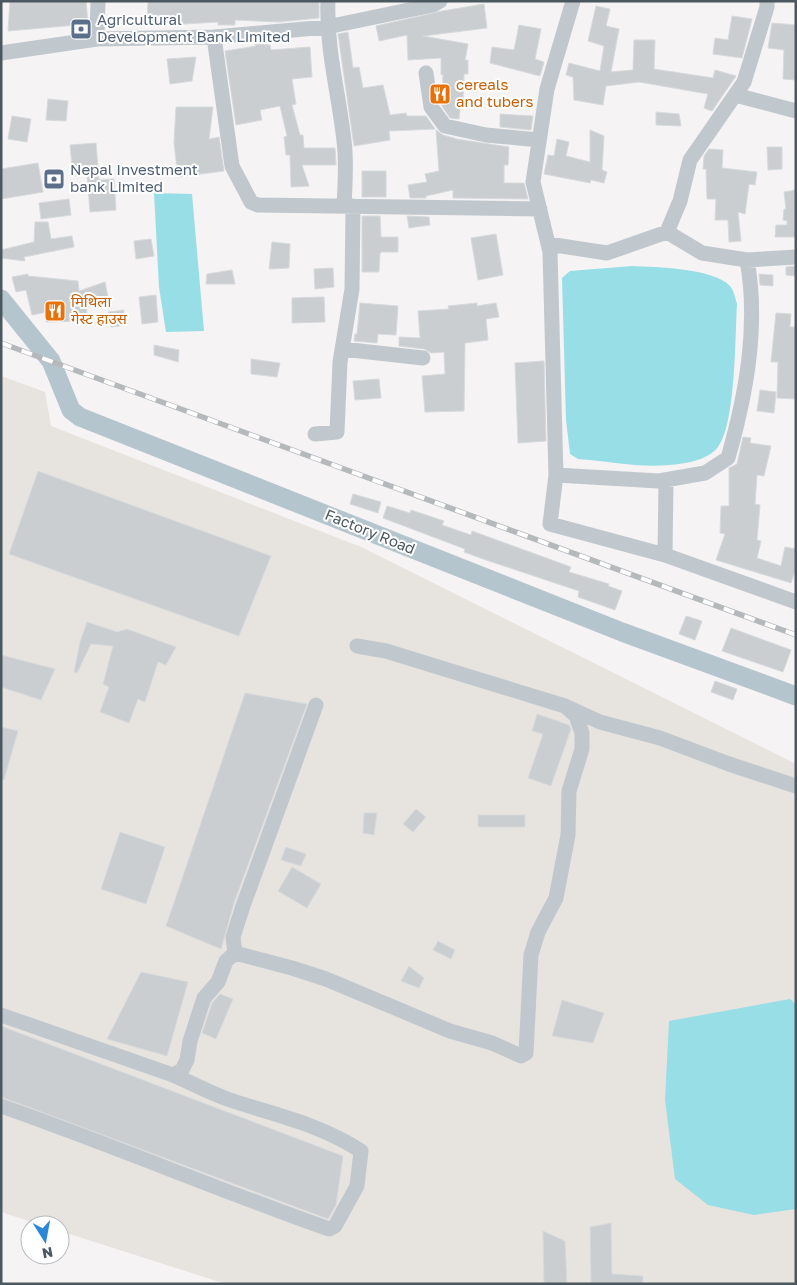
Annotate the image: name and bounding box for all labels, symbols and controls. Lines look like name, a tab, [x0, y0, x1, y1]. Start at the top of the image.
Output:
place label: Agricultural Development Bank Limited	[97, 10, 290, 45]
bank icon: Agricultural Development Bank Limited	[69, 17, 93, 41]
place label: cereals and tubers	[456, 75, 534, 110]
restaurant icon: cereals and tubers	[428, 82, 452, 106]
place label: Nepal Investment bank Limited	[70, 160, 198, 195]
bank icon: Nepal Investment bank Limited	[42, 167, 66, 191]
place label: मिथिला गेस्ट हाउस	[71, 292, 128, 327]
restaurant icon: मिथिला गेस्ट हाउस	[43, 299, 67, 323]
street label: Factory Road	[323, 505, 418, 557]
north arrow	[20, 1215, 70, 1265]
text: N	[41, 1244, 54, 1263]

